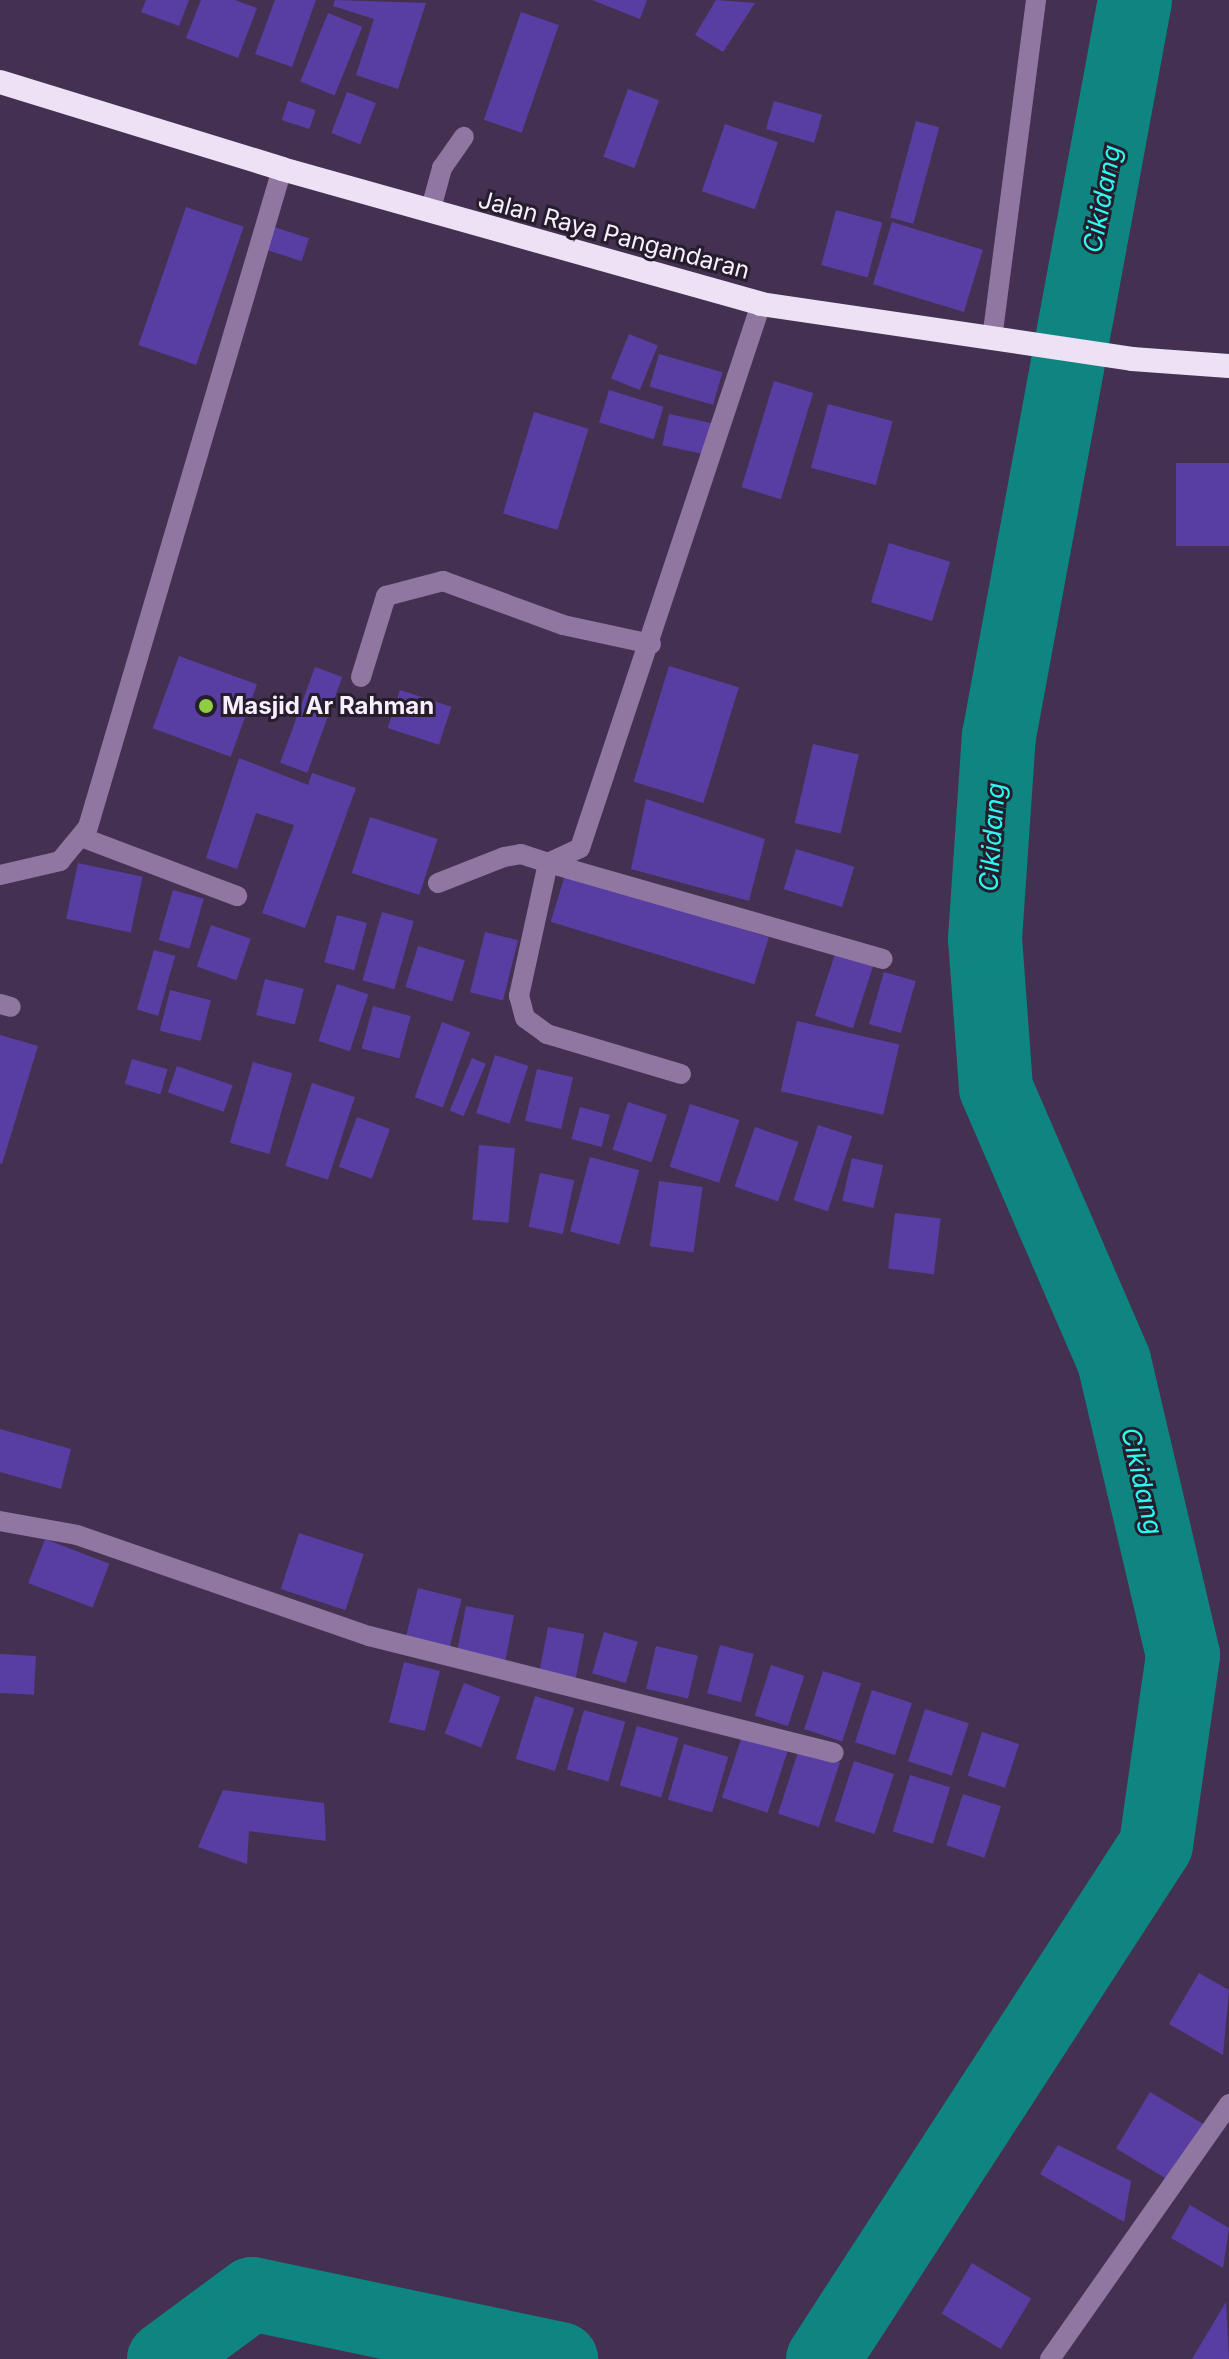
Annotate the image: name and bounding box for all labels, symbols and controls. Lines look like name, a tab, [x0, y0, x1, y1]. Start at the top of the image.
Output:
water label: Cikidang	[1076, 142, 1128, 256]
street label: Jalan Raya Pangandaran	[475, 185, 753, 285]
place label: Masjid Ar Rahman	[222, 692, 434, 720]
marker: Masjid Ar Rahman	[197, 697, 215, 715]
water label: Cikidang	[973, 781, 1011, 893]
water label: Cikidang	[1115, 1424, 1169, 1538]

